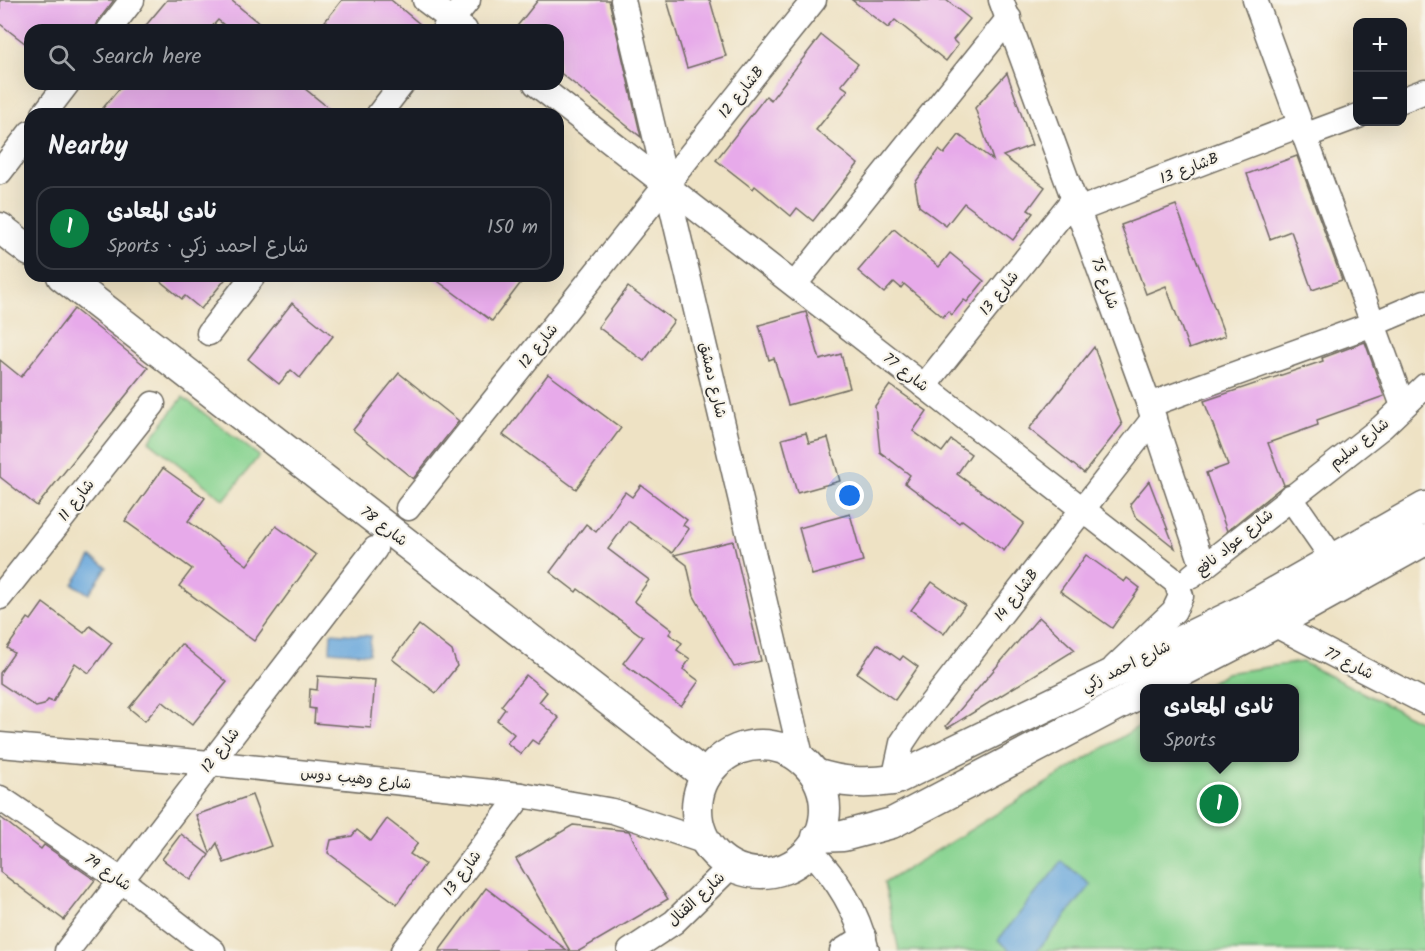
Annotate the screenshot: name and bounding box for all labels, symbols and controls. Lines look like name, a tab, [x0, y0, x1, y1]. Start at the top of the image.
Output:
map controls	[1353, 18, 1407, 126]
button: +	[1353, 18, 1407, 72]
search box	[24, 24, 564, 90]
text: Search here	[93, 40, 201, 75]
icon: search	[45, 41, 78, 74]
street label: شارع 12B	[713, 61, 770, 124]
button: −	[1353, 72, 1407, 126]
text: Nearby	[48, 126, 128, 168]
street label: شارع 13B	[1156, 147, 1222, 191]
text: نادى المعادى	[107, 195, 219, 230]
text: 1	[66, 212, 73, 244]
text: 150 m	[487, 212, 538, 244]
text: Sports · شارع احمد زكي	[107, 231, 309, 263]
street label: شارع 75	[1084, 254, 1124, 313]
street label: شارع 13	[974, 266, 1025, 321]
street label: شارع 12	[513, 319, 564, 374]
street label: شارع دمشق	[692, 340, 732, 421]
street label: شارع 77	[877, 347, 933, 398]
street label: شارع سليم	[1324, 413, 1395, 475]
street label: شارع 11	[53, 474, 101, 527]
your location	[835, 481, 864, 510]
street label: شارع 78	[355, 501, 412, 553]
street label: شارع عواد نافع	[1190, 503, 1279, 582]
street label: شارع 14B	[989, 564, 1045, 627]
street label: شارع احمد زكي	[1078, 635, 1175, 699]
street label: شارع 77	[1320, 641, 1377, 686]
popup	[1140, 684, 1299, 762]
text: نادى المعادى	[1164, 690, 1275, 725]
street label: شارع 12	[195, 723, 246, 778]
text: Sports	[1164, 725, 1216, 757]
street label: شارع وهيب دوس	[299, 761, 412, 797]
pin: 1	[1200, 782, 1238, 826]
street label: شارع 13	[438, 846, 488, 901]
street label: شارع 79	[79, 848, 136, 898]
street label: شارع القنال	[662, 867, 731, 933]

